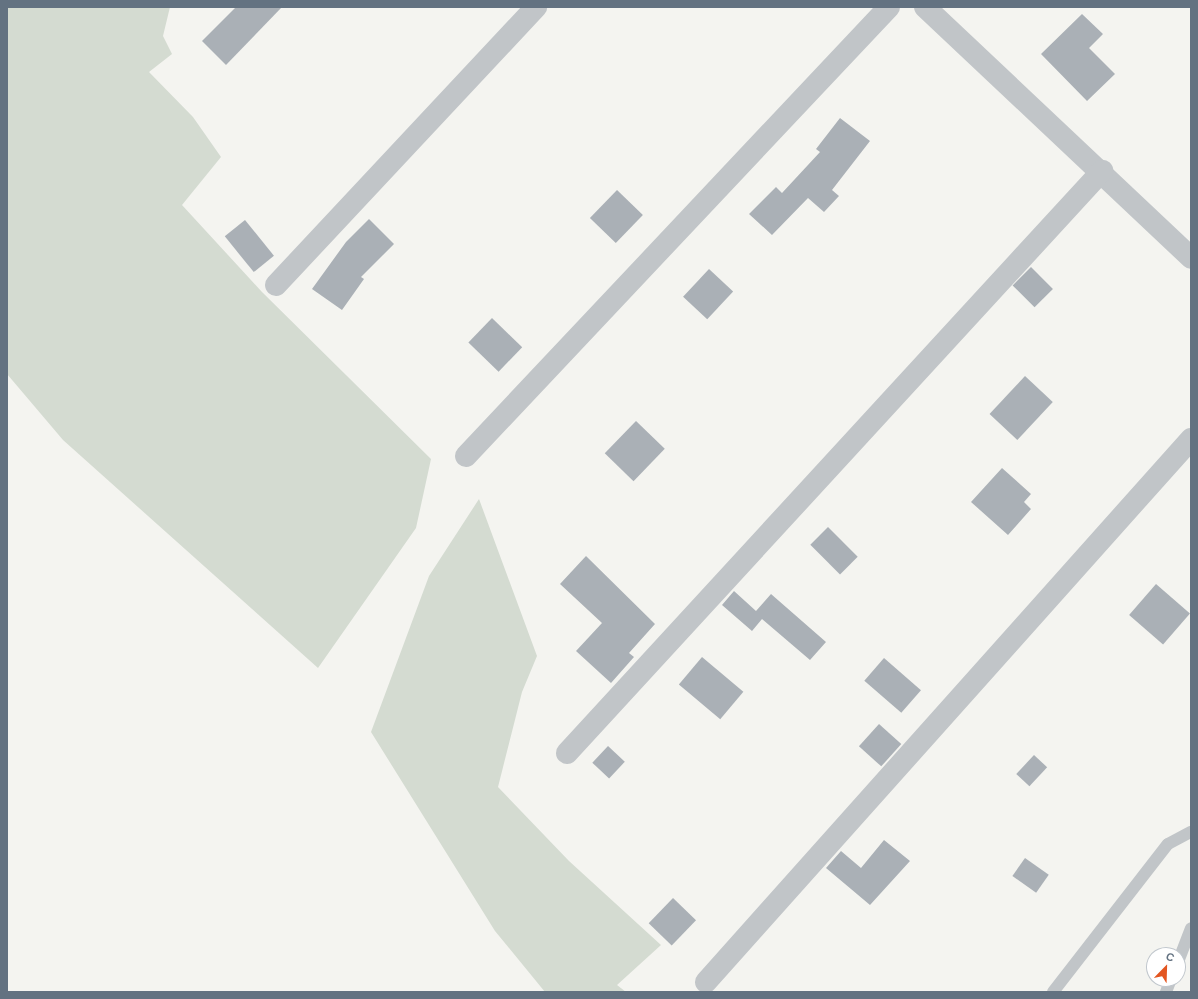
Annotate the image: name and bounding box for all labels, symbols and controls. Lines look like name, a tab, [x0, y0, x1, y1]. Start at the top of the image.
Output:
north arrow	[1146, 947, 1186, 987]
text: С	[1164, 949, 1177, 964]

